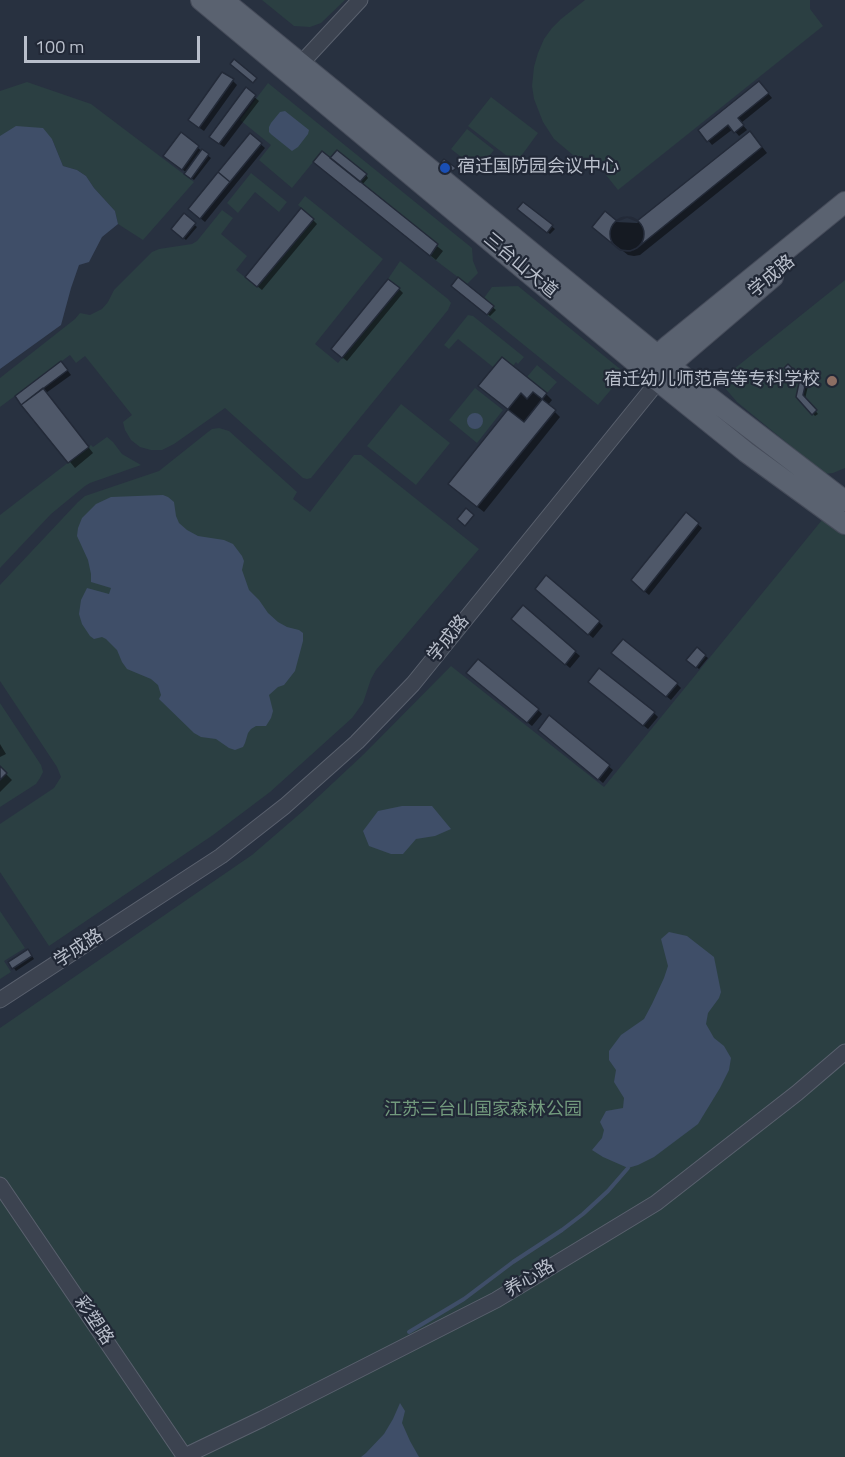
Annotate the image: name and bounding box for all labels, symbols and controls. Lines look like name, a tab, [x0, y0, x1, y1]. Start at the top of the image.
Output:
scale bar	[27, 24, 202, 62]
text: 100 m	[35, 33, 84, 60]
place label: 宿迁国防园会议中心	[457, 157, 619, 179]
marker: 宿迁国防园会议中心	[438, 161, 452, 175]
street label: 三台山大道	[479, 229, 561, 303]
street label: 学成路	[744, 251, 800, 303]
place label: 宿迁幼儿师范高等专科学校	[604, 370, 820, 392]
marker: 宿迁幼儿师范高等专科学校	[825, 374, 839, 388]
street label: 学成路	[424, 611, 474, 667]
street label: 学成路	[50, 925, 108, 973]
park label: 江苏三台山国家森林公园	[384, 1100, 582, 1122]
street label: 养心路	[501, 1256, 559, 1302]
street label: 彩塑路	[69, 1293, 117, 1349]

